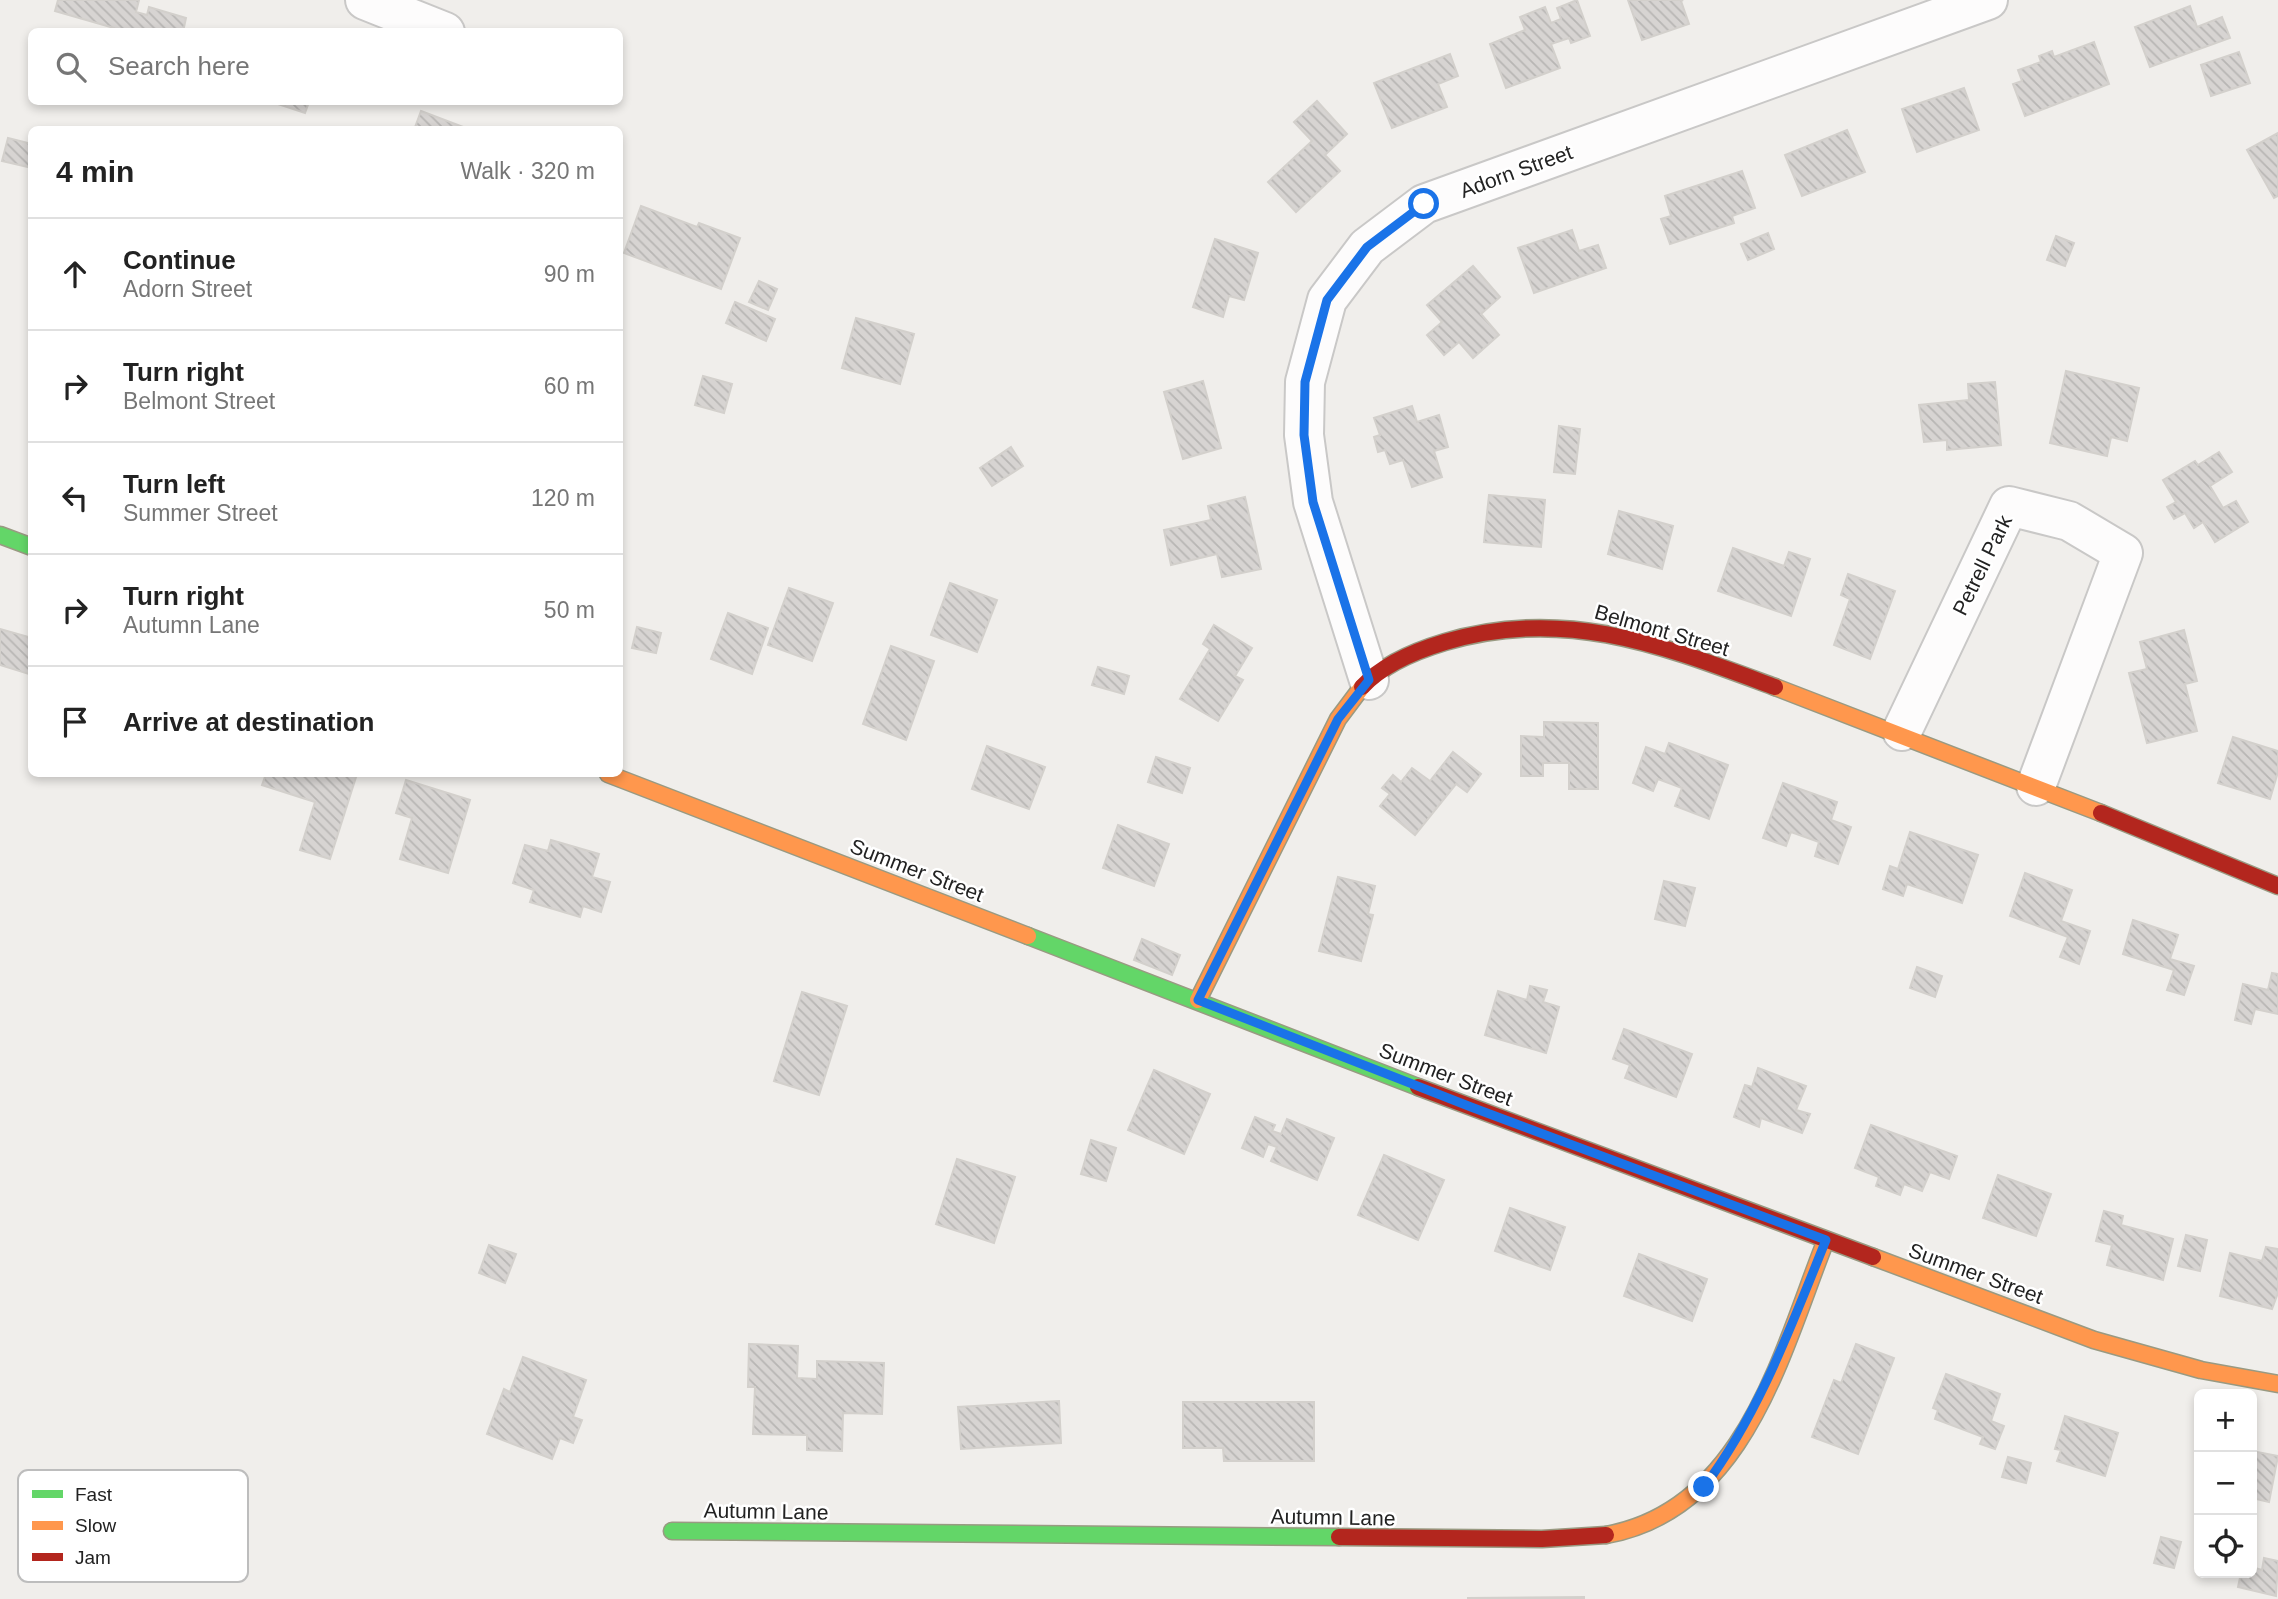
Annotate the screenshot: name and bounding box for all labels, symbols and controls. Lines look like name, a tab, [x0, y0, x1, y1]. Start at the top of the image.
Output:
search box	[28, 28, 623, 105]
icon: search	[52, 48, 90, 86]
text: Search here	[108, 51, 250, 81]
street label: Adorn Street	[1457, 140, 1575, 202]
text: 4 min	[56, 155, 134, 188]
text: Walk · 320 m	[460, 158, 595, 184]
route start	[1408, 188, 1439, 219]
text: Continue	[123, 245, 236, 275]
icon: ahead	[56, 255, 94, 293]
text: 90 m	[544, 261, 595, 287]
text: Adorn Street	[123, 276, 252, 302]
text: Turn right	[123, 357, 244, 387]
icon: right	[56, 367, 94, 405]
text: 60 m	[544, 373, 595, 399]
text: Belmont Street	[123, 388, 275, 414]
text: Turn left	[123, 469, 225, 499]
icon: left	[56, 479, 94, 517]
text: 120 m	[531, 485, 595, 511]
text: Summer Street	[123, 500, 278, 526]
street label: Petrell Park	[1948, 511, 2016, 619]
text: Turn right	[123, 581, 244, 611]
icon: right	[56, 591, 94, 629]
text: 50 m	[544, 597, 595, 623]
street label: Belmont Street	[1592, 600, 1732, 660]
text: Autumn Lane	[123, 612, 260, 638]
icon: arrive	[56, 703, 94, 741]
text: Arrive at destination	[123, 707, 374, 737]
street label: Summer Street	[847, 834, 987, 906]
street label: Summer Street	[1376, 1038, 1516, 1110]
street label: Summer Street	[1906, 1238, 2046, 1308]
map controls	[2194, 1389, 2257, 1578]
button: +	[2194, 1389, 2257, 1452]
button: −	[2194, 1452, 2257, 1515]
legend	[18, 1470, 248, 1582]
route end	[1688, 1471, 1719, 1502]
text: Fast	[75, 1484, 113, 1505]
street label: Autumn Lane	[703, 1498, 829, 1524]
street label: Autumn Lane	[1270, 1504, 1396, 1530]
text: Slow	[75, 1515, 116, 1536]
button: locate	[2194, 1515, 2257, 1578]
text: Jam	[75, 1547, 111, 1568]

